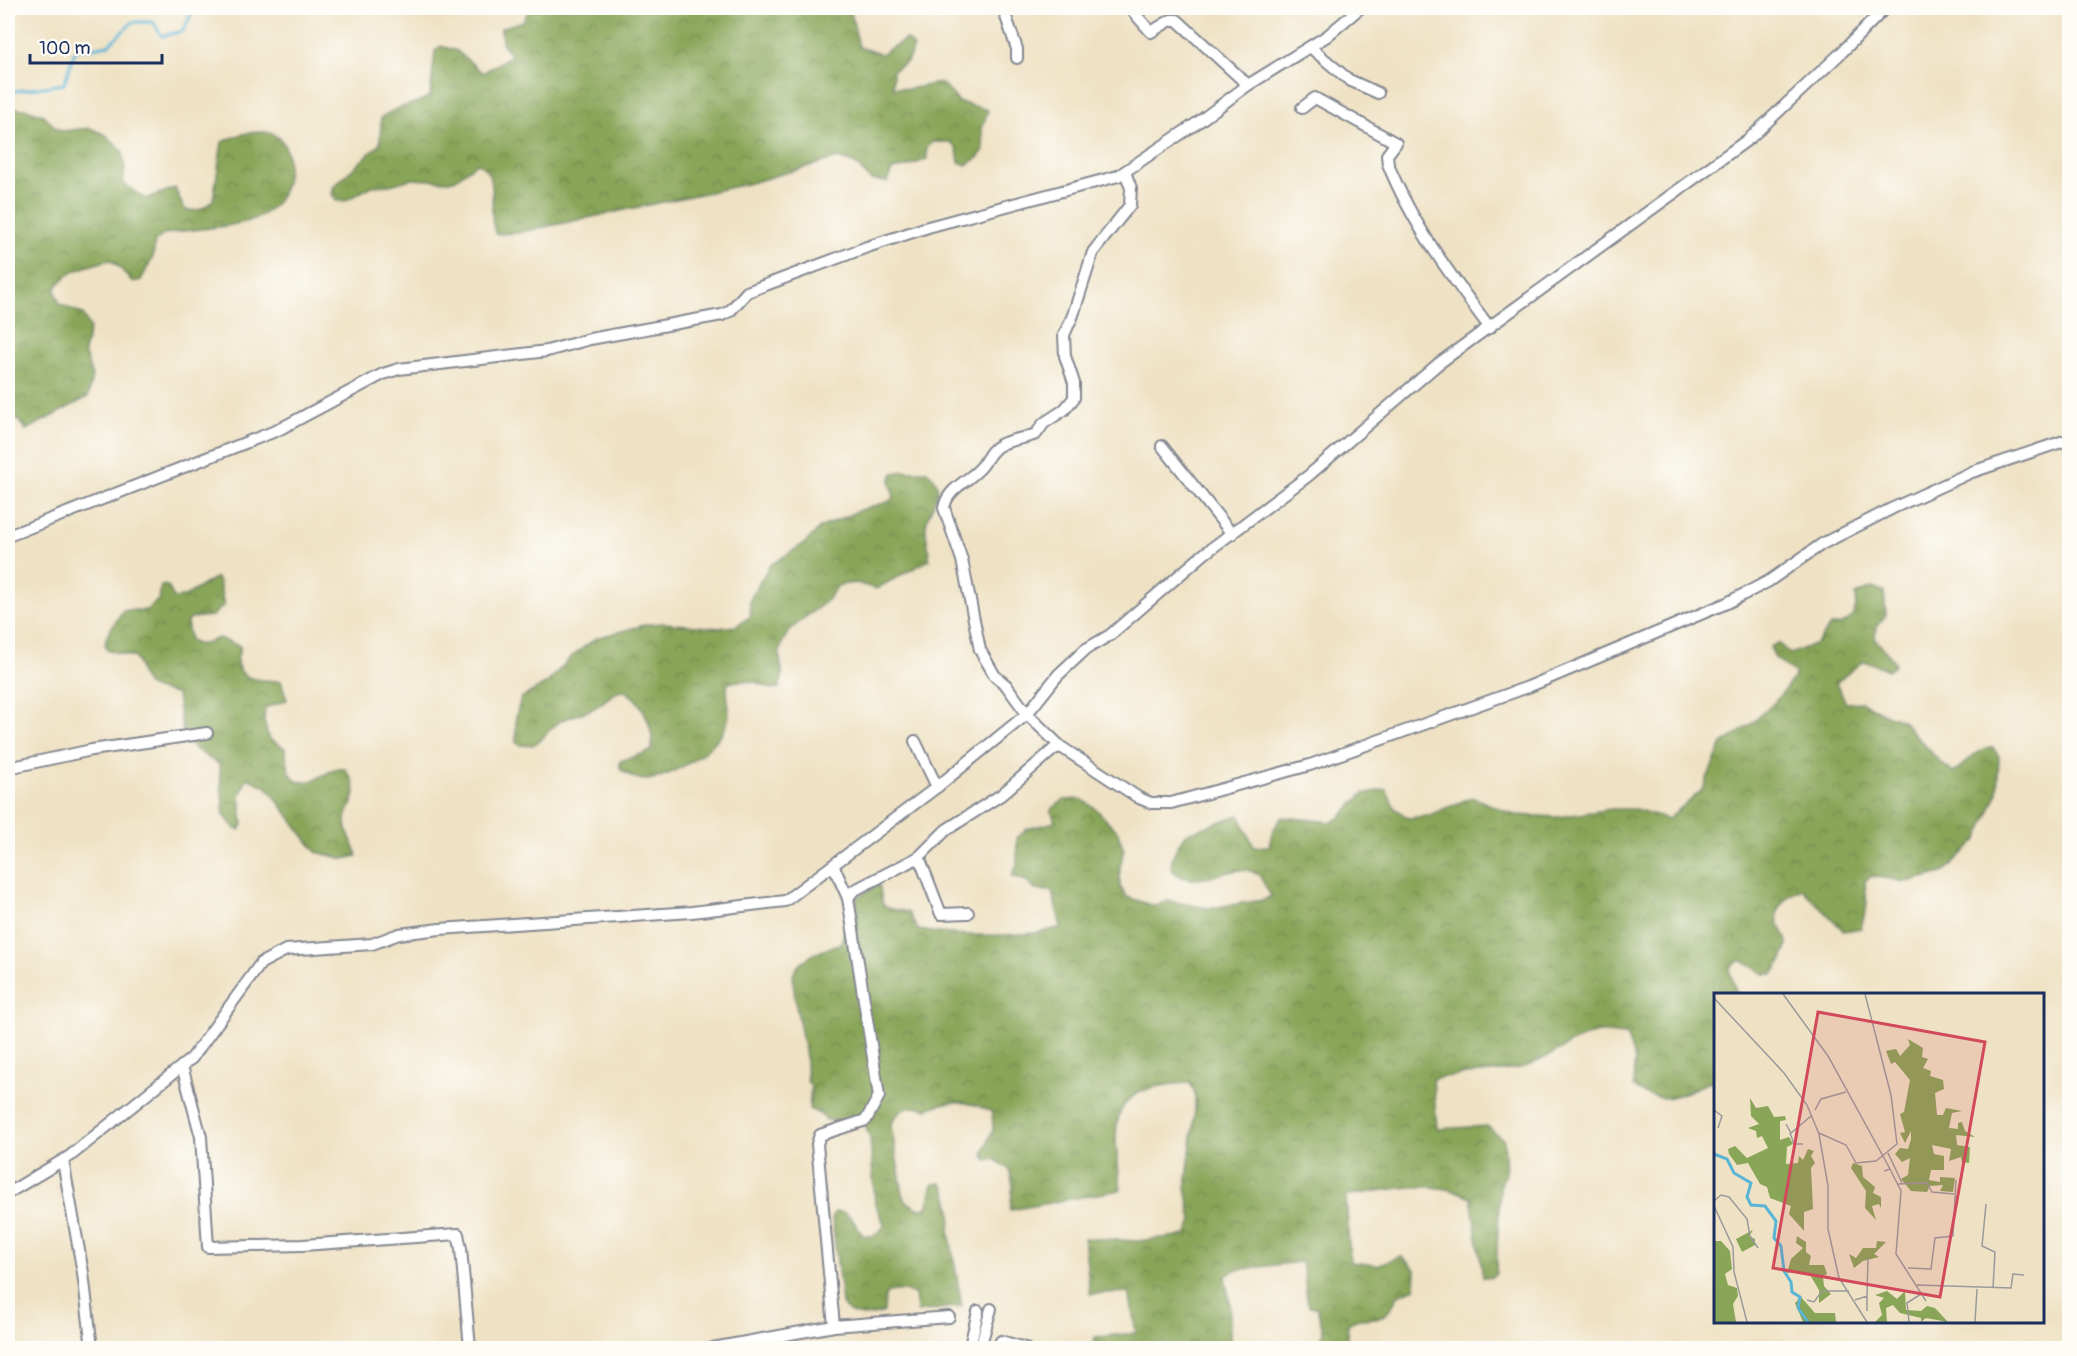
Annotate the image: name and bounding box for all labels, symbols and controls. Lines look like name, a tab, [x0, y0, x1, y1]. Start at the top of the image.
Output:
scale bar	[30, 27, 162, 65]
text: 100 m	[39, 37, 91, 60]
inset map	[1714, 993, 2044, 1323]

